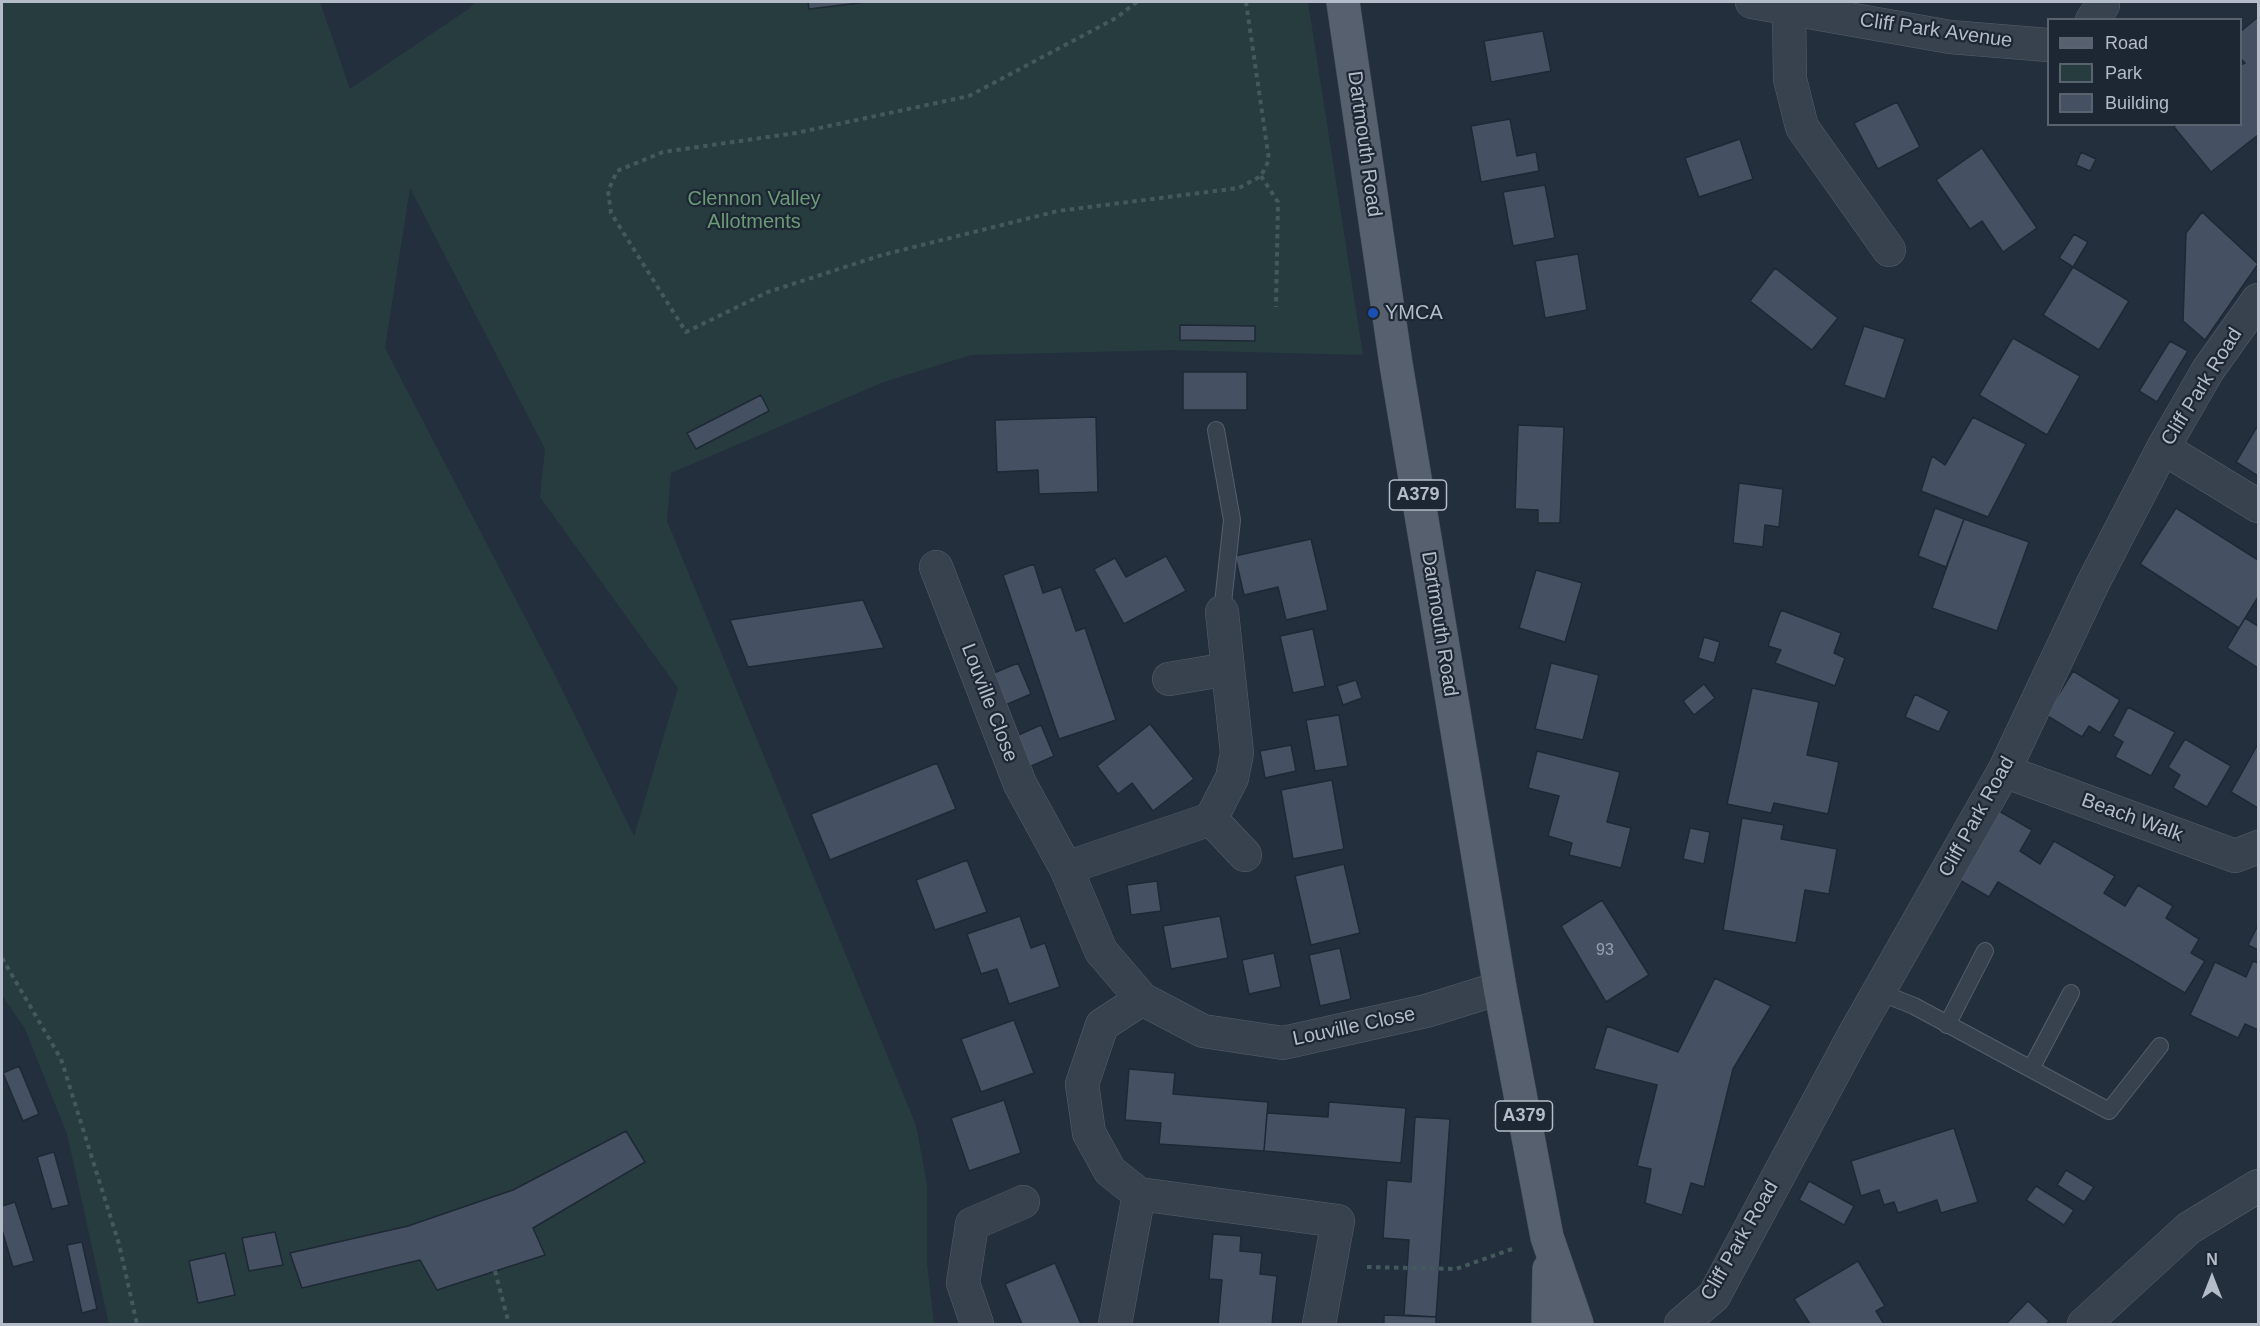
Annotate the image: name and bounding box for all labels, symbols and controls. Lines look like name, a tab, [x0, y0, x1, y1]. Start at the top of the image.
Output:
street label: Cliff Park Avenue	[1858, 8, 2014, 54]
legend	[2047, 18, 2242, 126]
text: Road	[2105, 33, 2148, 53]
text: Park	[2105, 63, 2142, 83]
street label: Dartmouth Road	[1342, 70, 1386, 218]
text: Building	[2105, 93, 2169, 113]
park label: Clennon Valley Allotments	[687, 187, 821, 234]
place label: YMCA	[1385, 301, 1443, 325]
marker: YMCA	[1366, 306, 1380, 320]
street label: Cliff Park Road	[2156, 324, 2248, 450]
road number: A379	[1390, 480, 1446, 510]
street label: Dartmouth Road	[1416, 550, 1462, 698]
street label: Louville Close	[955, 641, 1023, 765]
street label: Cliff Park Road	[1934, 753, 2020, 881]
street label: Beach Walk	[2078, 789, 2186, 847]
house number: 93	[1596, 941, 1614, 961]
street label: Louville Close	[1291, 1002, 1417, 1052]
road number: A379	[1496, 1101, 1552, 1131]
street label: Cliff Park Road	[1696, 1177, 1784, 1305]
north arrow	[2182, 1248, 2242, 1308]
text: N	[2206, 1251, 2218, 1268]

